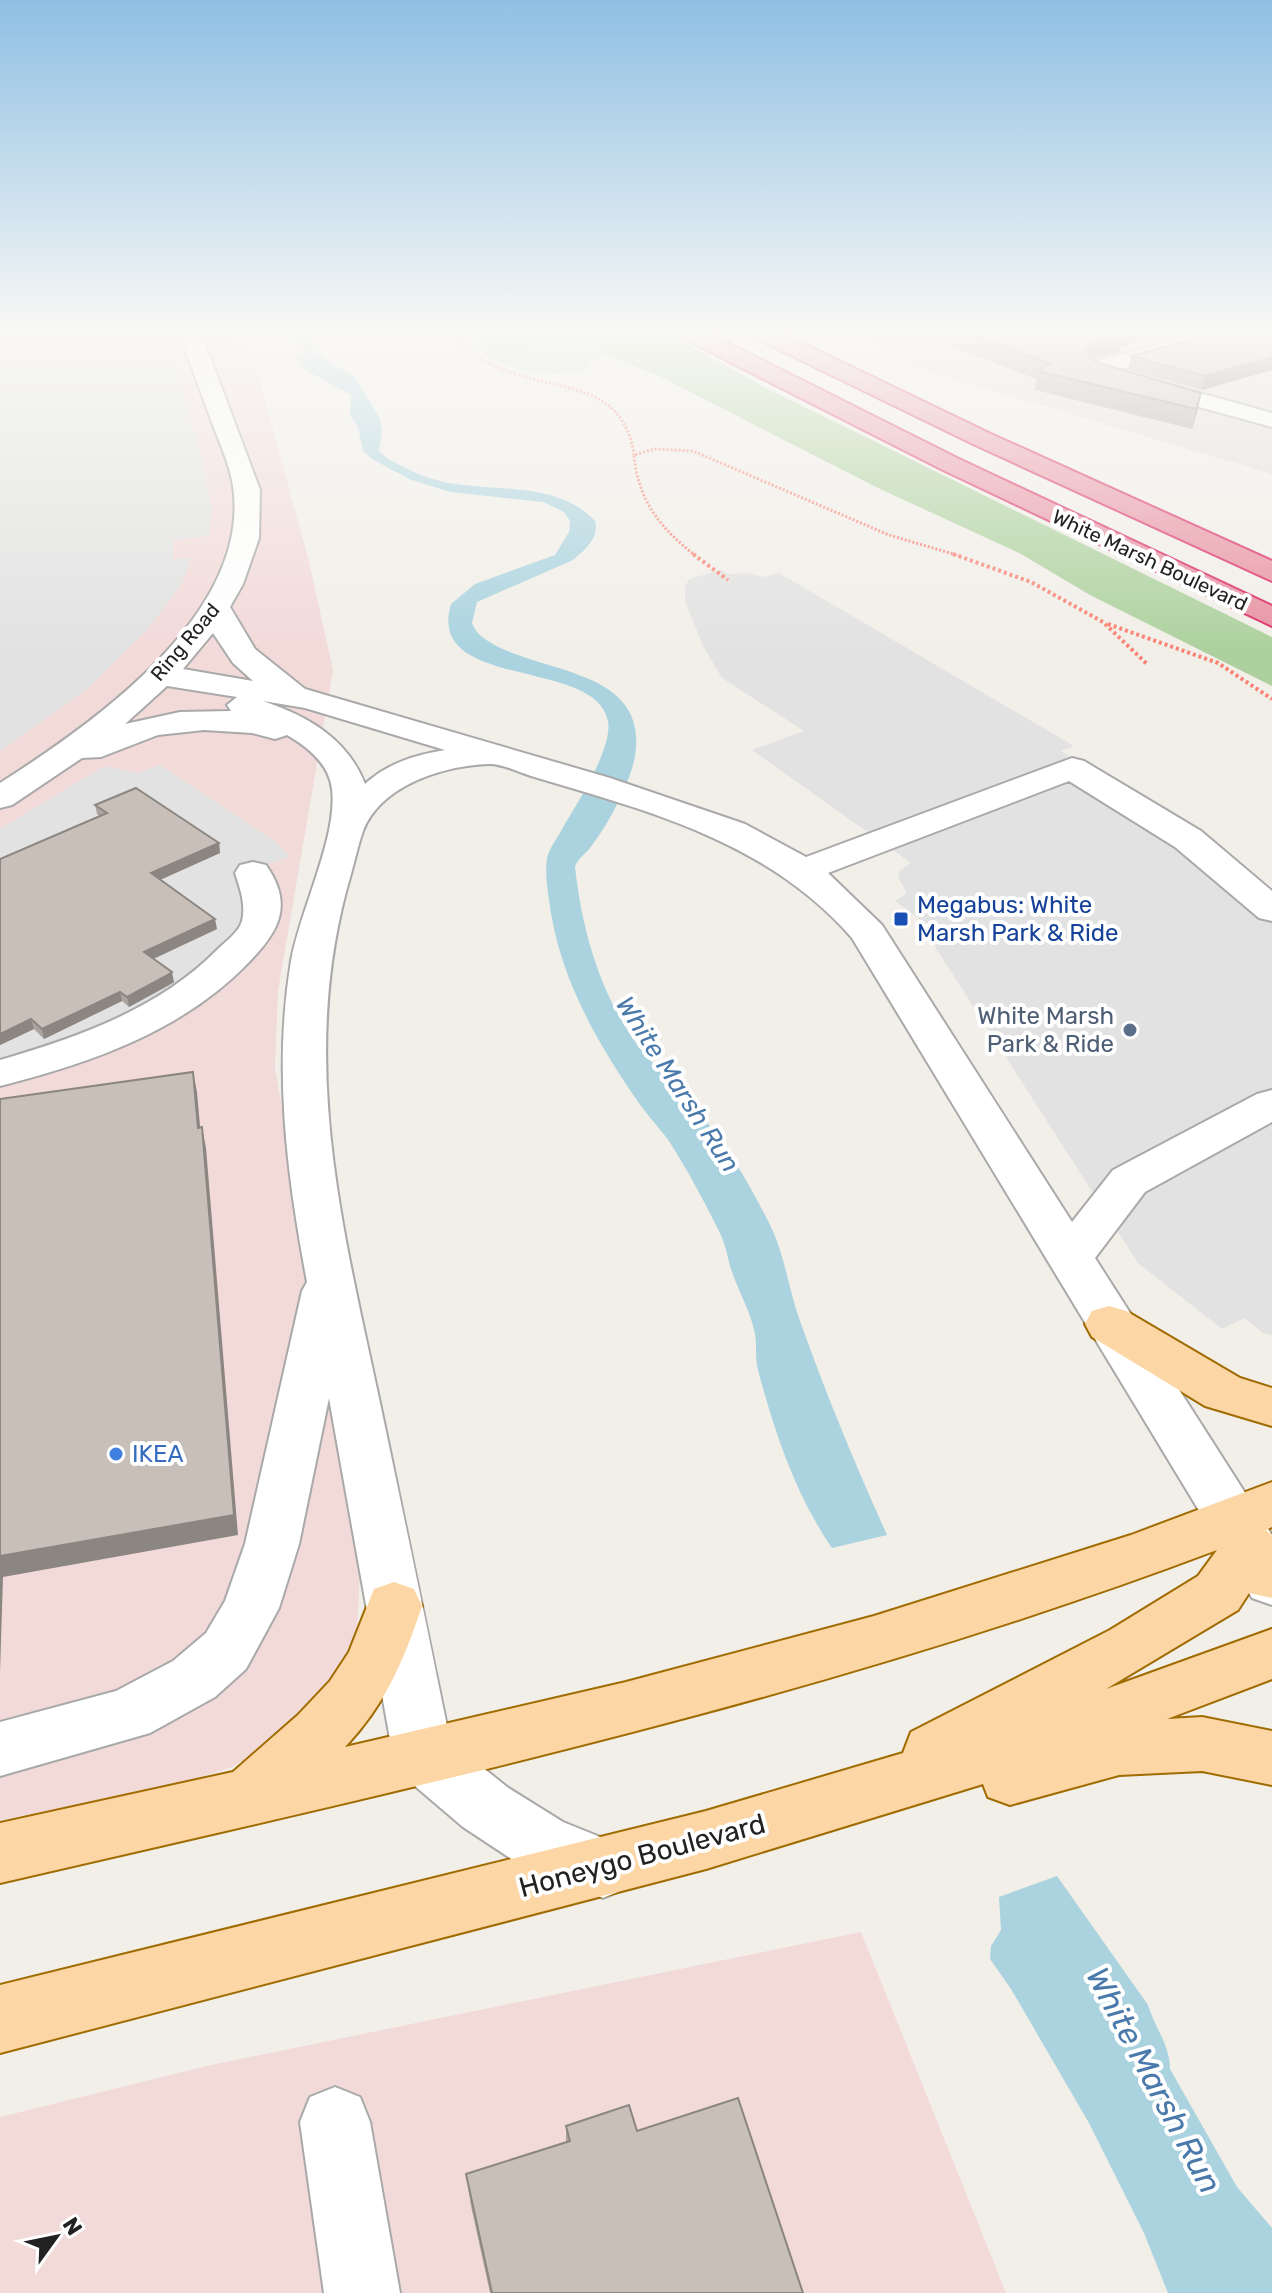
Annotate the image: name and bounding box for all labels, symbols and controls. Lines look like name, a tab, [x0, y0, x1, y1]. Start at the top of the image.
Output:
street label: White Marsh Boulevard	[1049, 504, 1251, 616]
street label: Ring Road	[146, 598, 224, 686]
place label: Megabus: White Marsh Park & Ride	[917, 891, 1119, 947]
marker: Megabus: White Marsh Park & Ride	[892, 910, 910, 928]
water label: White Marsh Run	[609, 990, 746, 1178]
place label: White Marsh Park & Ride	[977, 1002, 1114, 1058]
marker: White Marsh Park & Ride	[1121, 1021, 1139, 1039]
place label: IKEA	[132, 1440, 184, 1468]
marker: IKEA	[107, 1445, 125, 1463]
street label: Honeygo Boulevard	[515, 1807, 769, 1904]
water label: White Marsh Run	[1078, 1960, 1230, 2200]
north arrow	[16, 2197, 96, 2277]
text: N	[57, 2212, 88, 2240]

